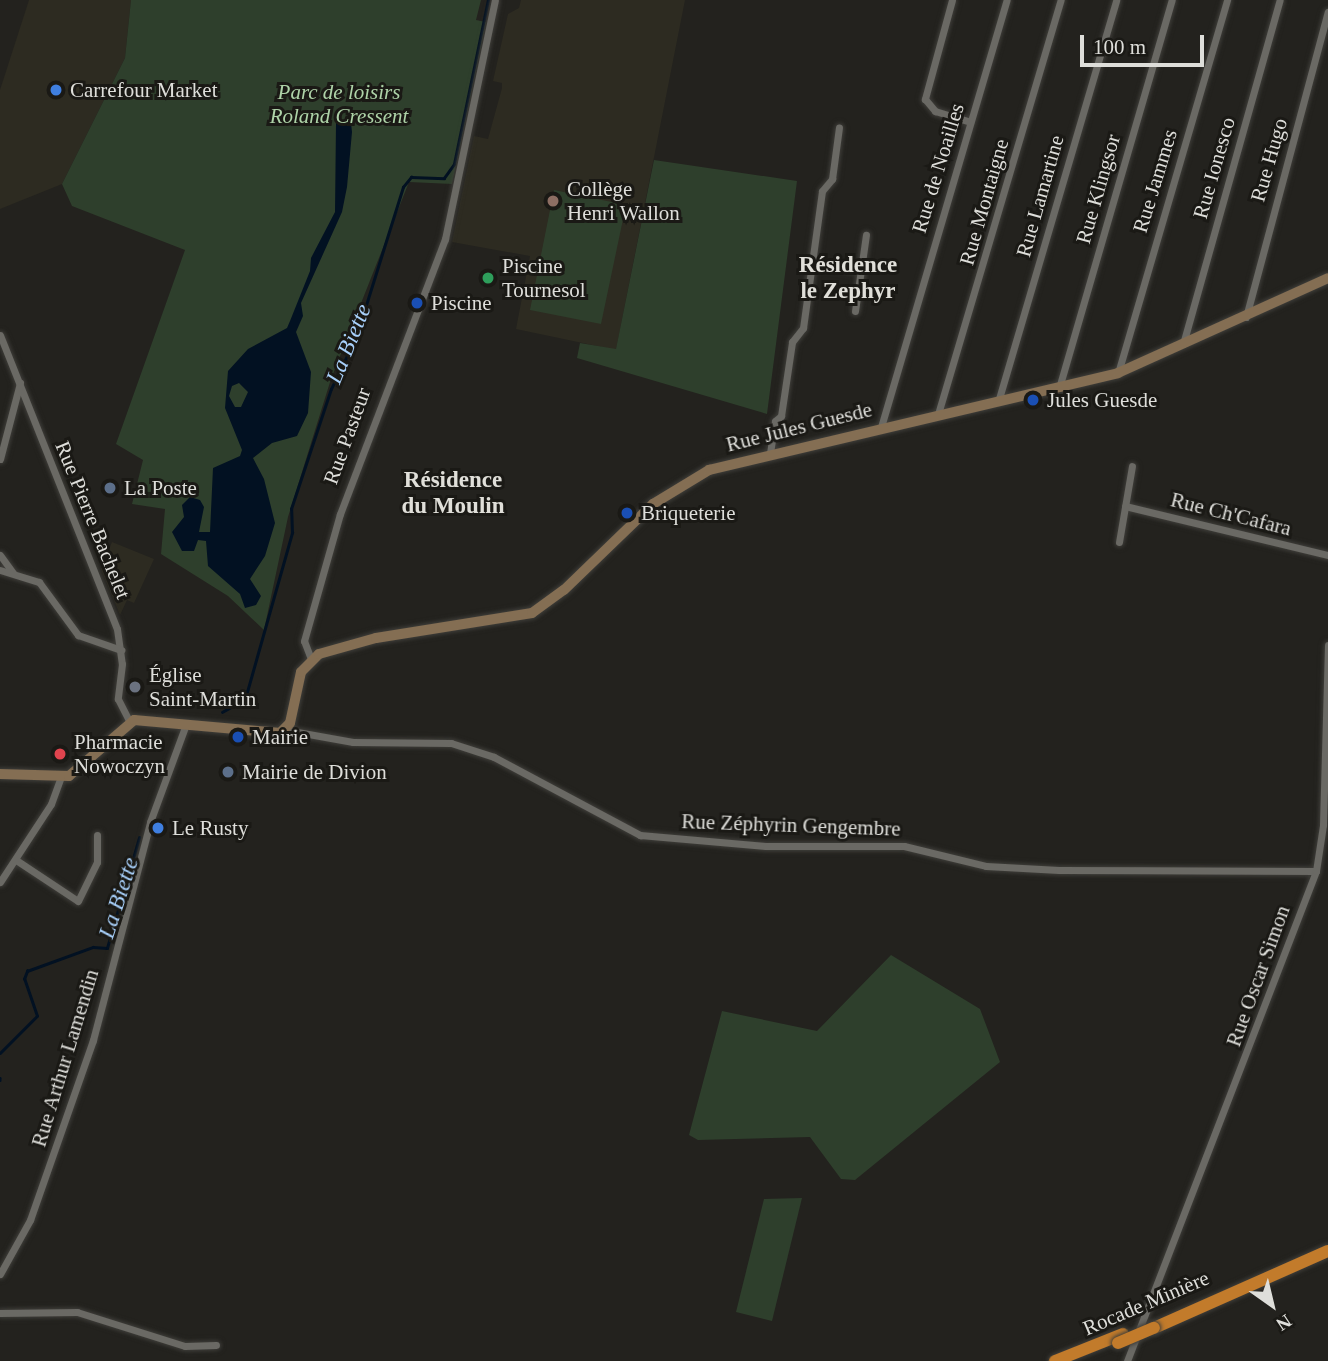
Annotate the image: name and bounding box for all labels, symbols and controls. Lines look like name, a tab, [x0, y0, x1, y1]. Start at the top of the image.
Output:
scale bar	[1083, 21, 1207, 65]
text: 100 m	[1093, 35, 1146, 59]
place label: Carrefour Market	[70, 77, 218, 103]
park label: Parc de loisirs Roland Cressent	[270, 79, 408, 129]
marker: Carrefour Market	[48, 82, 64, 98]
street label: Rue de Noailles	[906, 100, 970, 236]
street label: Rue Ionesco	[1188, 114, 1240, 222]
street label: Rue Hugo	[1245, 115, 1293, 205]
street label: Rue Jammes	[1127, 126, 1183, 236]
street label: Rue Klingsor	[1070, 131, 1126, 247]
street label: Rue Lamartine	[1011, 132, 1069, 260]
street label: Rue Montaigne	[954, 136, 1014, 268]
place label: Collège Henri Wallon	[567, 176, 680, 226]
marker: Collège Henri Wallon	[545, 193, 561, 209]
district label: Résidence le Zephyr	[799, 251, 897, 305]
place label: Piscine Tournesol	[502, 253, 586, 303]
marker: Piscine Tournesol	[480, 270, 496, 286]
place label: Piscine	[431, 290, 492, 316]
marker: Piscine	[409, 295, 425, 311]
water label: La Biette	[321, 300, 377, 388]
street label: Rue Pasteur	[318, 384, 376, 488]
place label: Jules Guesde	[1047, 387, 1157, 413]
marker: Jules Guesde	[1025, 392, 1041, 408]
street label: Rue Jules Guesde	[724, 397, 874, 457]
street label: Rue Pierre Bachelet	[50, 437, 136, 603]
district label: Résidence du Moulin	[402, 466, 504, 520]
place label: La Poste	[124, 475, 197, 501]
marker: La Poste	[102, 480, 118, 496]
street label: Rue Ch'Cafara	[1168, 487, 1294, 541]
place label: Briqueterie	[641, 500, 735, 526]
marker: Briqueterie	[619, 505, 635, 521]
place label: Église Saint-Martin	[149, 662, 256, 712]
marker: Église Saint-Martin	[127, 679, 143, 695]
place label: Mairie	[252, 724, 308, 750]
place label: Pharmacie Nowoczyn	[74, 729, 165, 779]
marker: Mairie	[230, 729, 246, 745]
marker: Pharmacie Nowoczyn	[52, 746, 68, 762]
place label: Mairie de Divion	[242, 759, 387, 785]
marker: Mairie de Divion	[220, 764, 236, 780]
street label: Rue Zéphyrin Gengembre	[681, 809, 901, 841]
place label: Le Rusty	[172, 815, 248, 841]
marker: Le Rusty	[150, 820, 166, 836]
water label: La Biette	[93, 854, 145, 942]
street label: Rue Oscar Simon	[1221, 902, 1295, 1050]
street label: Rue Arthur Lamendin	[26, 966, 104, 1150]
street label: Rocade Minière	[1079, 1265, 1213, 1341]
north arrow	[1237, 1270, 1307, 1340]
text: N	[1272, 1310, 1296, 1335]

